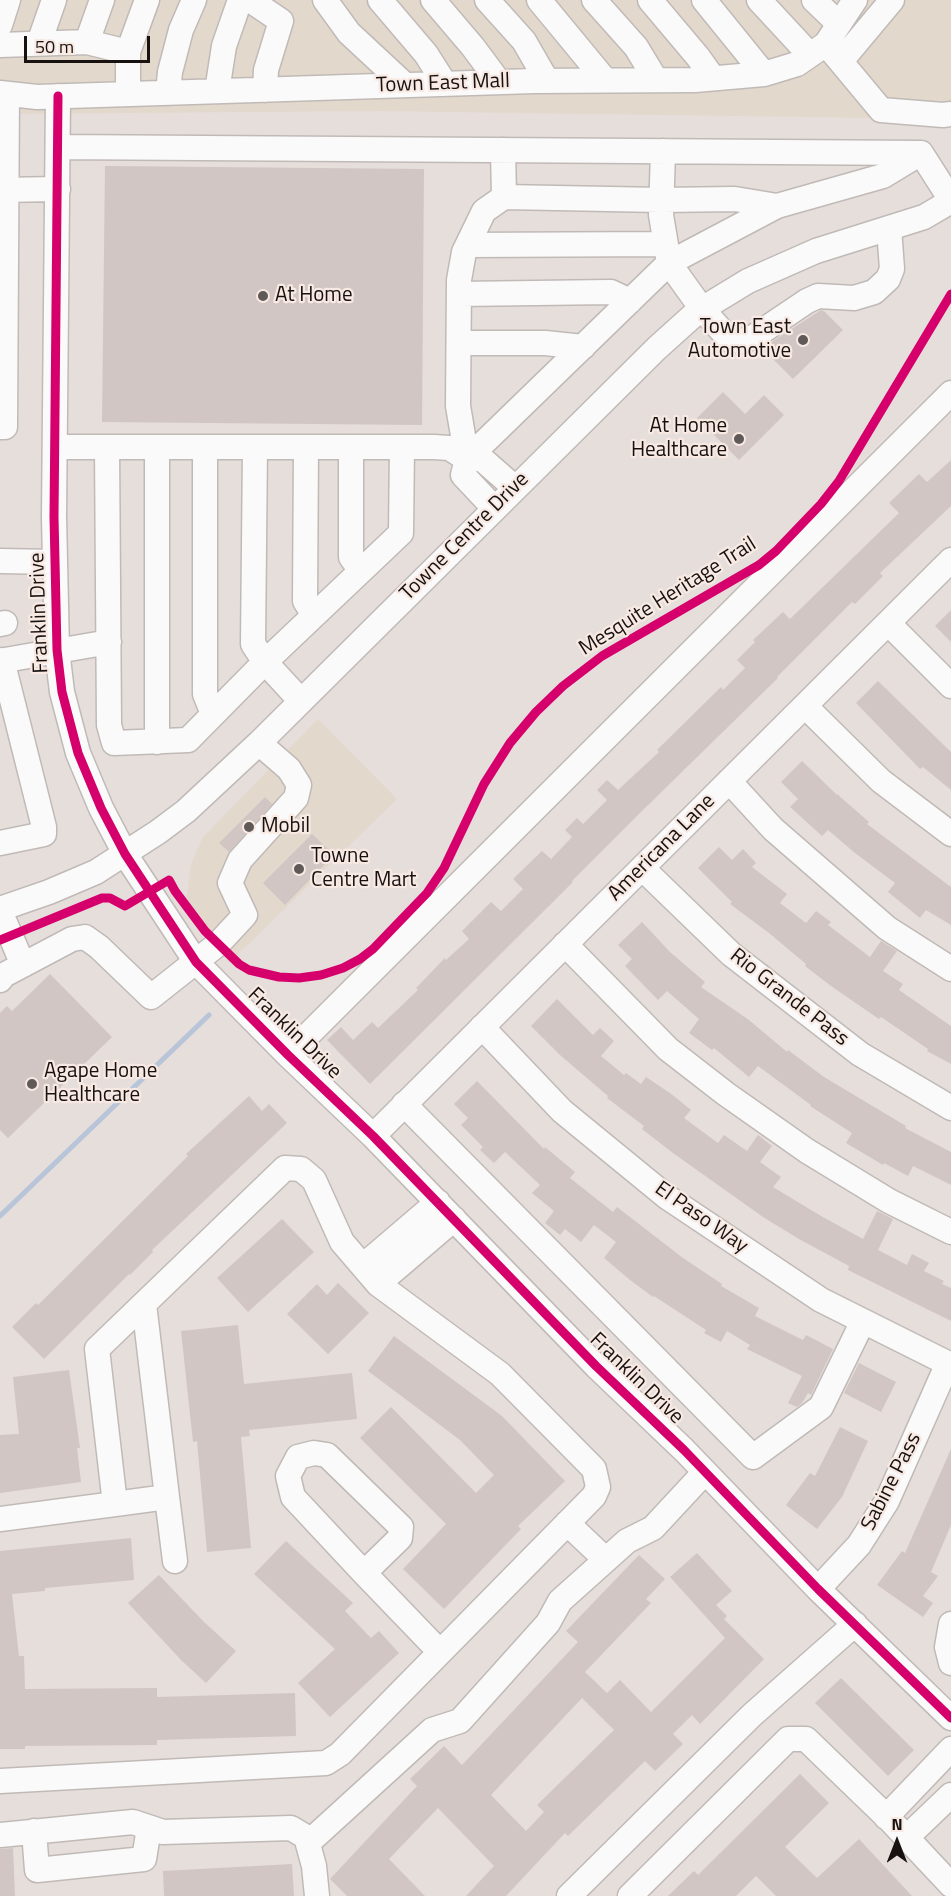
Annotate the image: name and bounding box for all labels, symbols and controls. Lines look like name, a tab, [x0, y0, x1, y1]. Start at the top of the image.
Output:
scale bar	[27, 24, 153, 62]
text: 50 m	[35, 33, 74, 60]
street label: Town East Mall	[376, 69, 510, 99]
place label: At Home	[275, 283, 353, 309]
marker: At Home	[256, 289, 270, 303]
place label: Town East Automotive	[688, 315, 791, 365]
marker: Town East Automotive	[796, 333, 810, 347]
place label: At Home Healthcare	[631, 414, 727, 464]
marker: At Home Healthcare	[732, 432, 746, 446]
street label: Towne Centre Drive	[396, 468, 534, 606]
street label: Mesquite Heritage Trail	[575, 532, 761, 662]
street label: Franklin Drive	[25, 552, 55, 674]
street label: Americana Lane	[603, 789, 721, 907]
place label: Mobil	[261, 814, 310, 840]
marker: Mobil	[242, 820, 256, 834]
place label: Towne Centre Mart	[311, 844, 416, 894]
marker: Towne Centre Mart	[292, 862, 306, 876]
street label: Rio Grande Pass	[725, 944, 853, 1052]
street label: Franklin Drive	[242, 983, 346, 1085]
place label: Agape Home Healthcare	[44, 1059, 157, 1109]
marker: Agape Home Healthcare	[25, 1077, 39, 1091]
street label: El Paso Way	[649, 1177, 753, 1259]
street label: Franklin Drive	[584, 1328, 688, 1430]
street label: Sabine Pass	[857, 1429, 927, 1535]
north arrow	[867, 1812, 927, 1872]
text: N	[891, 1812, 903, 1836]

